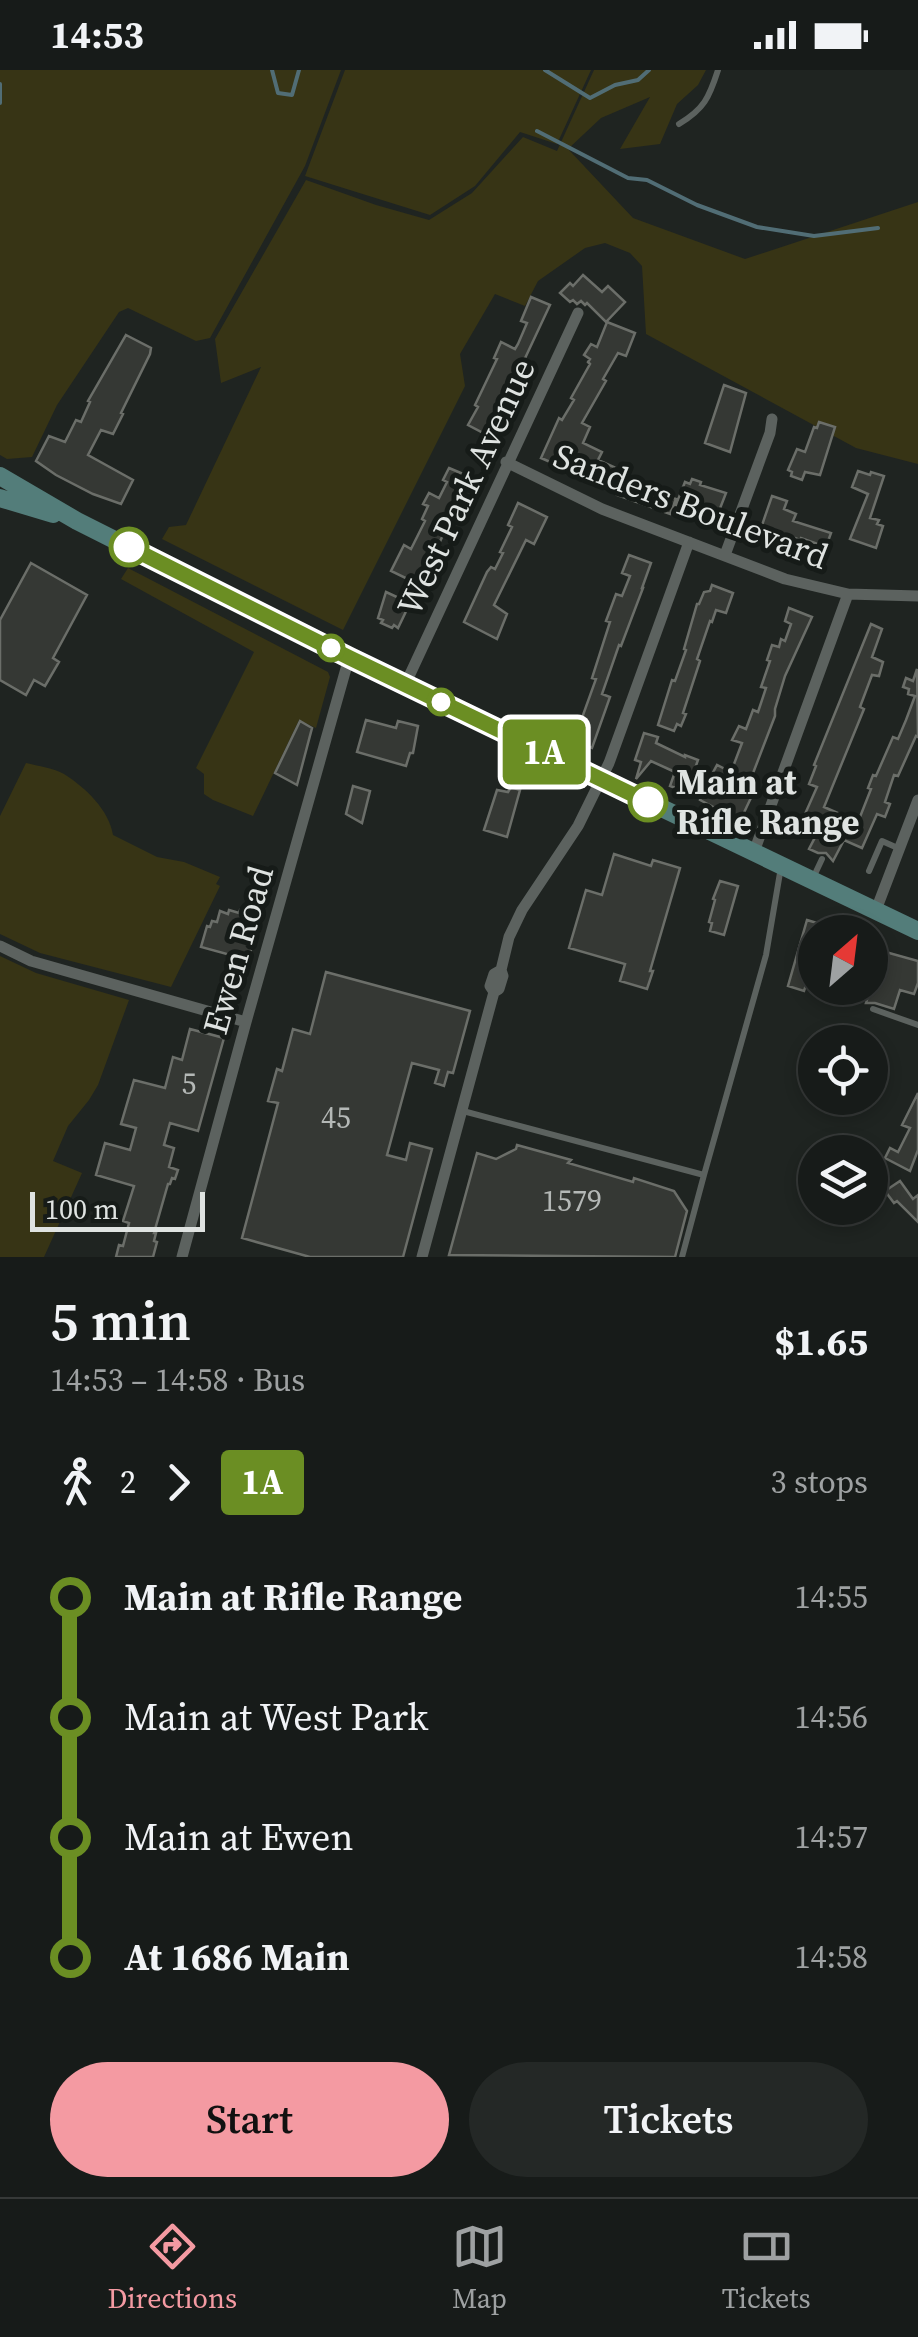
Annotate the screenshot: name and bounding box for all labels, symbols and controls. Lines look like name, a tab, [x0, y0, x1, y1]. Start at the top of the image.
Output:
text: 14:53	[50, 9, 144, 61]
street label: West Park Avenue	[385, 351, 547, 623]
street label: Sanders Boulevard	[547, 432, 835, 581]
unlabelled marker	[110, 528, 148, 566]
unlabelled marker	[318, 635, 344, 661]
unlabelled marker	[428, 689, 454, 715]
line badge: 1A	[499, 720, 589, 784]
text: 1A	[523, 728, 565, 776]
place label: Main at Rifle Range	[676, 758, 860, 846]
marker: Main at Rifle Range	[629, 783, 667, 821]
street label: Ewen Road	[191, 860, 285, 1040]
north arrow	[798, 915, 888, 1005]
map controls	[798, 915, 888, 1225]
button: locate	[798, 1025, 888, 1115]
house number: 5	[182, 1063, 197, 1104]
house number: 45	[321, 1097, 351, 1138]
button: layers	[798, 1135, 888, 1225]
house number: 1579	[542, 1180, 602, 1221]
scale bar	[30, 1187, 205, 1232]
text: 100 m	[45, 1190, 119, 1228]
text: 5 min	[50, 1283, 191, 1358]
text: $1.65	[774, 1316, 868, 1368]
text: 14:53 – 14:58 · Bus	[50, 1358, 305, 1402]
icon: walk	[50, 1455, 105, 1510]
icon: forward	[151, 1455, 206, 1510]
text: 1A	[241, 1458, 284, 1506]
text: 2	[120, 1460, 136, 1504]
text: 3 stops	[770, 1460, 868, 1504]
text: Main at Rifle Range	[124, 1571, 462, 1623]
text: 14:55	[794, 1575, 868, 1619]
text: Main at West Park	[124, 1691, 428, 1743]
text: 14:56	[794, 1695, 868, 1739]
text: Main at Ewen	[124, 1811, 353, 1863]
text: 14:57	[794, 1815, 868, 1859]
text: At 1686 Main	[124, 1931, 350, 1983]
text: 14:58	[794, 1935, 868, 1979]
button: Start	[50, 2062, 449, 2177]
button: Tickets	[469, 2062, 868, 2177]
tab: Directions	[107, 2219, 237, 2317]
tab: Map	[452, 2219, 507, 2317]
tab: Tickets	[722, 2219, 811, 2317]

